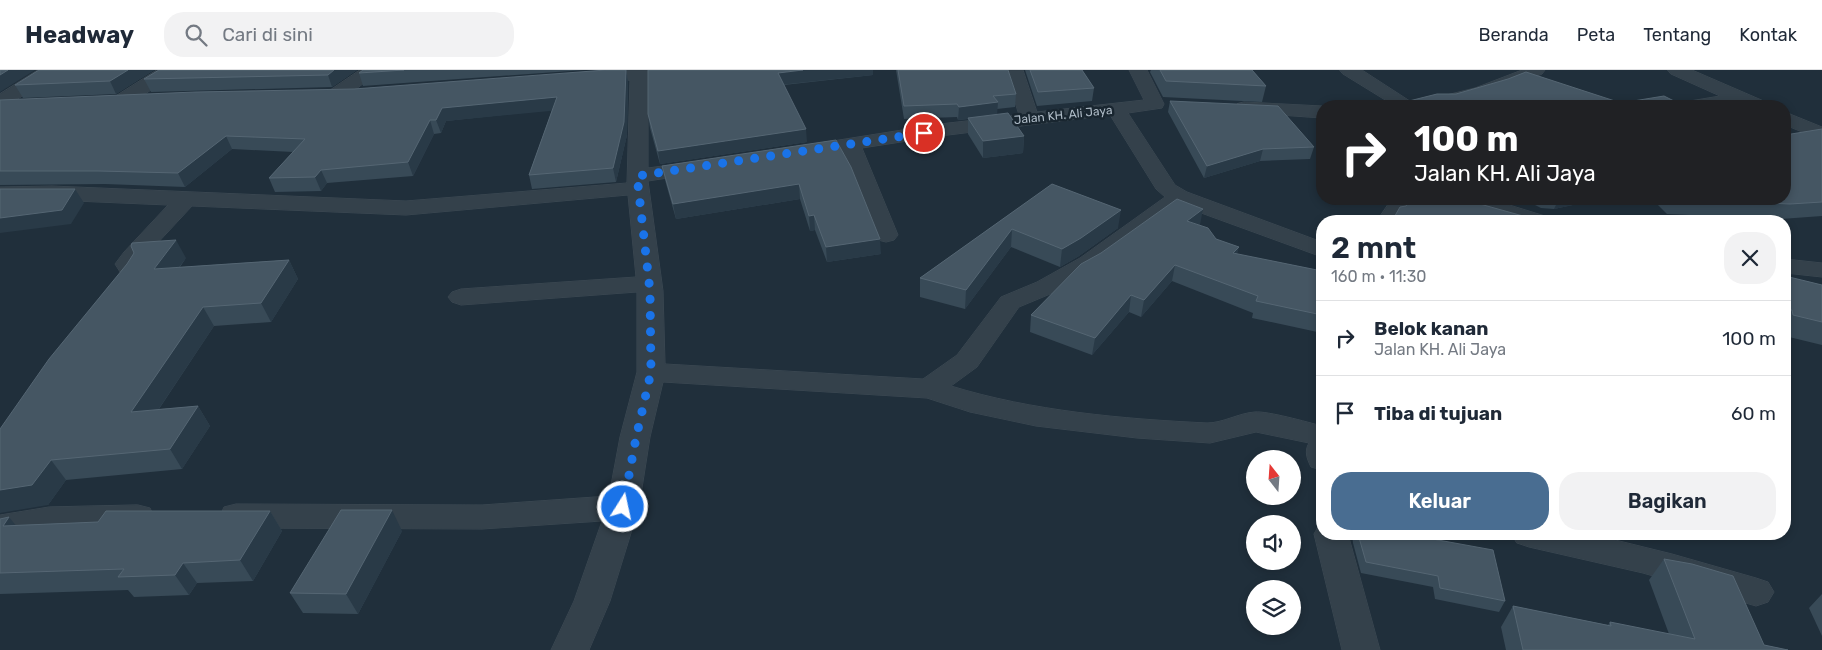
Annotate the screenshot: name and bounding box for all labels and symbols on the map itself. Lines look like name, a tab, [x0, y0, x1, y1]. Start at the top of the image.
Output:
street label: Jalan KH. Ali Jaya	[1013, 103, 1113, 127]
pin	[903, 112, 945, 154]
north arrow	[1246, 450, 1301, 505]
position arrow	[596, 480, 648, 532]

